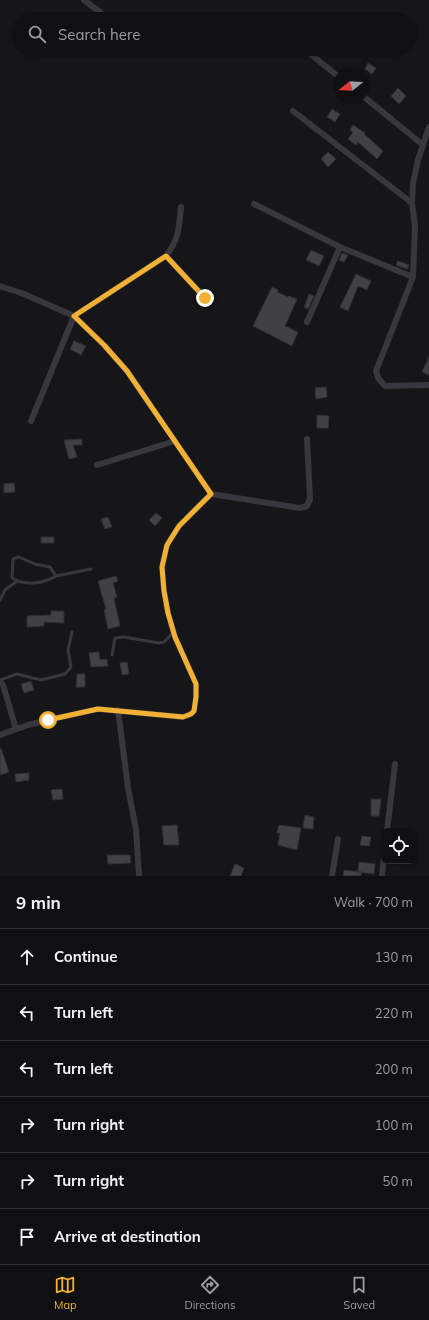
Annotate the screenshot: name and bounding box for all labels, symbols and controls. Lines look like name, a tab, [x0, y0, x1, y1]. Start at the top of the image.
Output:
search box	[12, 12, 417, 56]
icon: search	[26, 23, 48, 45]
text: Search here	[58, 25, 140, 44]
north arrow	[333, 68, 369, 104]
route end	[196, 289, 214, 307]
route start	[39, 711, 57, 729]
map controls	[381, 828, 417, 864]
button: locate	[381, 828, 417, 864]
text: 9 min	[16, 892, 61, 913]
text: Walk · 700 m	[334, 894, 413, 910]
icon: ahead	[16, 946, 38, 968]
text: Continue	[54, 947, 117, 966]
text: 130 m	[375, 949, 413, 965]
icon: left	[16, 1002, 38, 1024]
text: Turn left	[54, 1003, 113, 1022]
text: 220 m	[375, 1005, 413, 1021]
icon: left	[16, 1058, 38, 1080]
text: Turn left	[54, 1059, 113, 1078]
text: 200 m	[375, 1061, 413, 1077]
icon: right	[16, 1114, 38, 1136]
text: Turn right	[54, 1115, 124, 1134]
text: 100 m	[375, 1117, 413, 1133]
icon: right	[16, 1170, 38, 1192]
text: Turn right	[54, 1171, 124, 1190]
text: 50 m	[383, 1173, 413, 1189]
icon: arrive	[16, 1226, 38, 1248]
text: Arrive at destination	[54, 1227, 201, 1246]
tab: Map	[54, 1274, 77, 1312]
tab: Directions	[185, 1274, 235, 1312]
tab: Saved	[343, 1274, 375, 1312]

